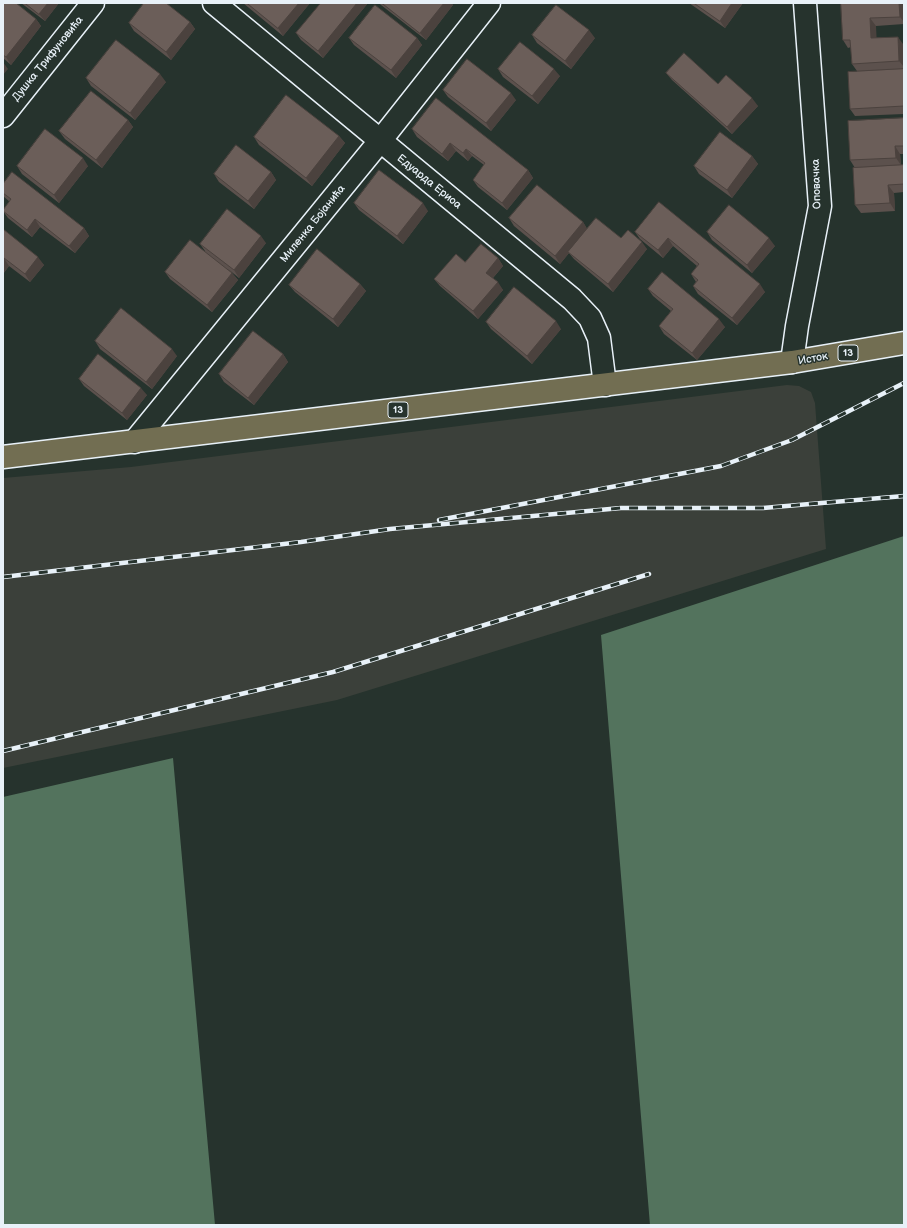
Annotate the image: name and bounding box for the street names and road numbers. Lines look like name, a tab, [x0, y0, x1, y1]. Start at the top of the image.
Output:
street label: Душка Трифуновића	[10, 14, 86, 104]
street label: Едуарда Ериоа	[394, 152, 464, 212]
street label: Оповачка	[810, 159, 824, 209]
street label: Миленка Бојанића	[278, 183, 348, 265]
road number: 13	[838, 345, 858, 361]
street label: Исток	[797, 350, 829, 368]
road number: 13	[388, 402, 408, 418]

